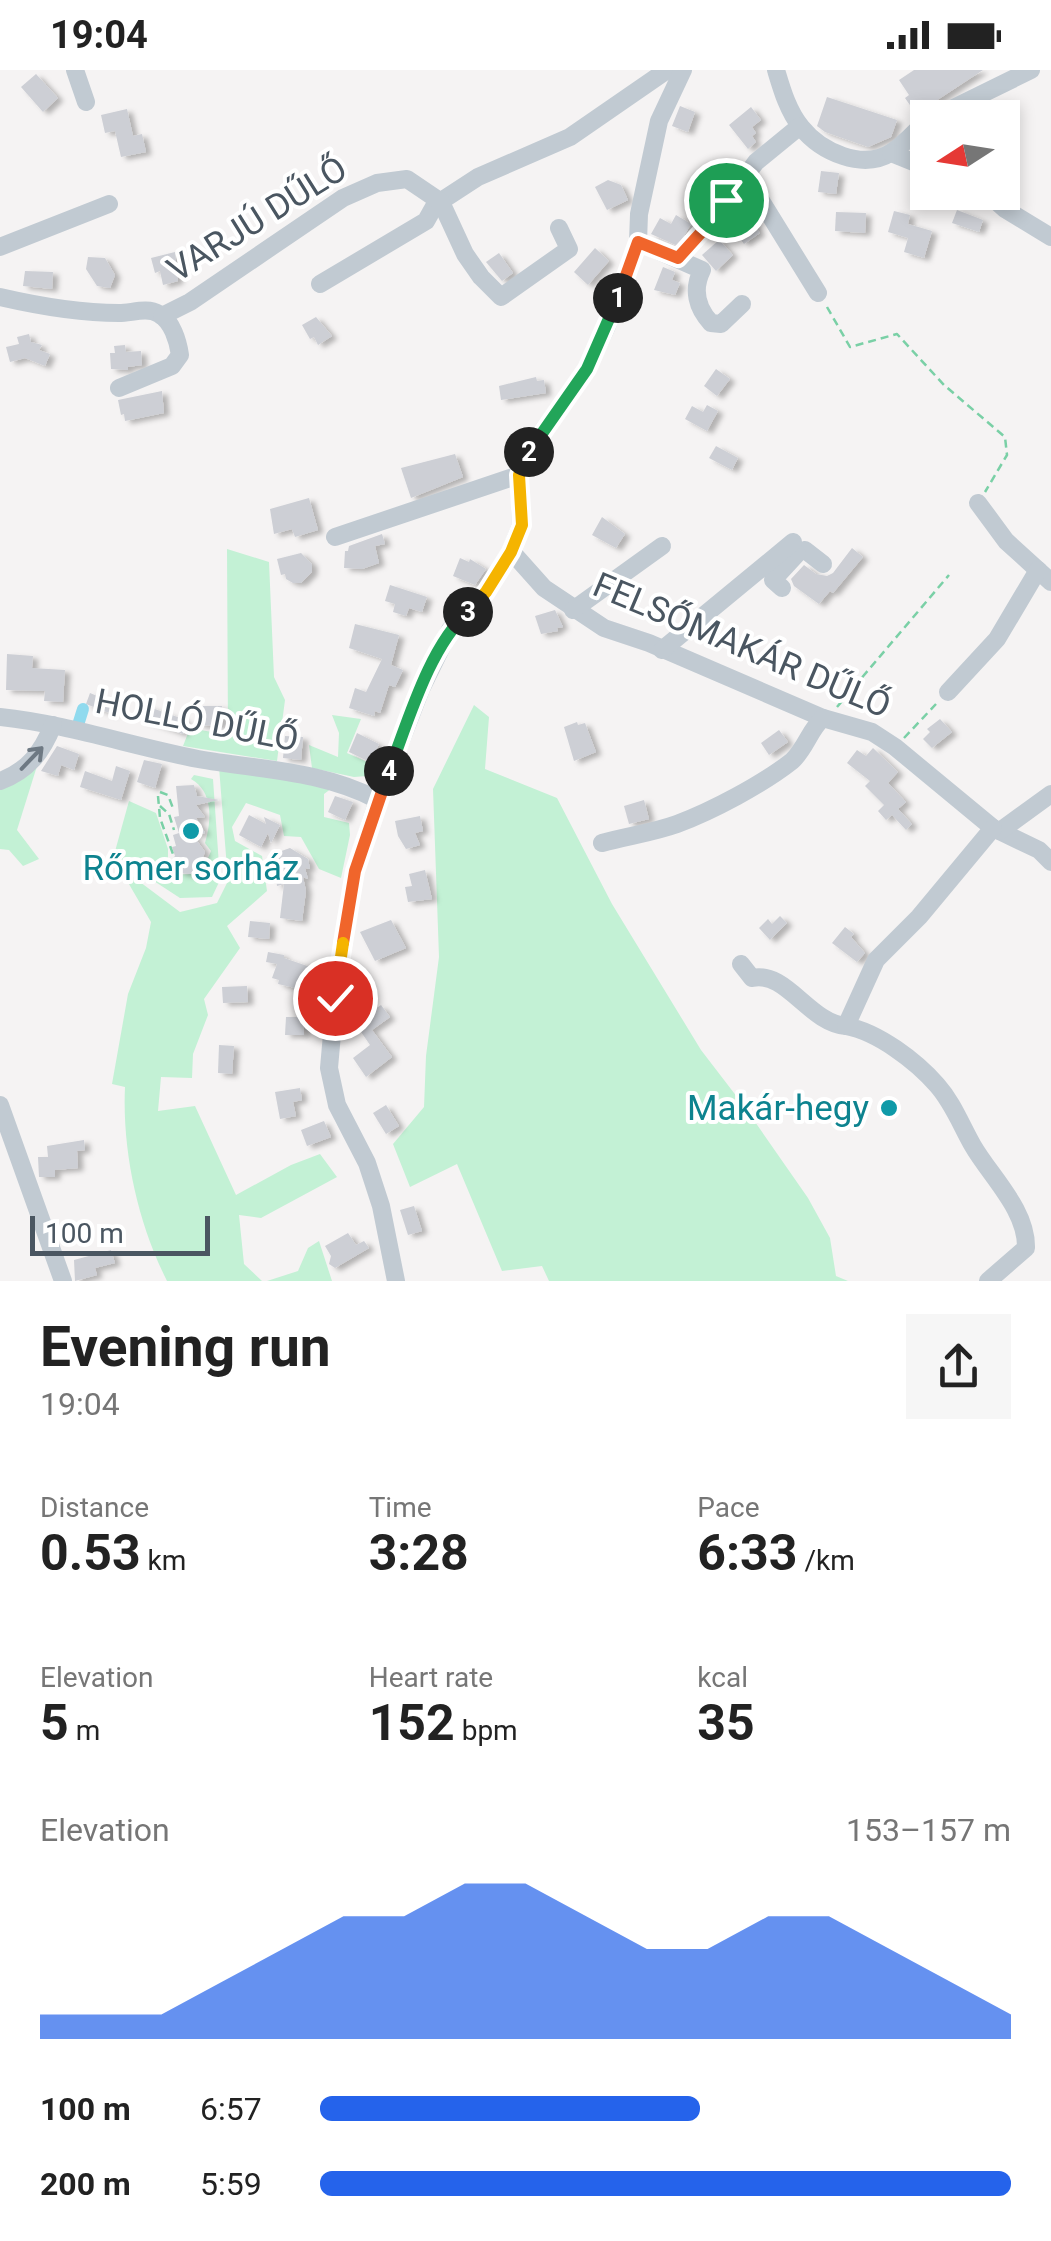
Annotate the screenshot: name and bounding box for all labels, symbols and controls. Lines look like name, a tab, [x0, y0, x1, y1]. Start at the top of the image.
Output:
text: 19:04	[50, 13, 148, 57]
north arrow	[910, 100, 1020, 210]
map controls	[910, 100, 1020, 210]
street label: VARJÚ DŰLŐ	[160, 147, 354, 291]
pin	[684, 158, 769, 243]
icon: arrive	[699, 173, 754, 228]
pin: 1	[593, 273, 643, 323]
text: 1	[610, 281, 626, 314]
pin: 2	[504, 427, 554, 477]
text: 2	[521, 435, 537, 468]
street label: FELSŐMAKÁR DŰLŐ	[587, 563, 897, 727]
pin: 3	[443, 587, 493, 637]
text: 3	[460, 595, 476, 628]
street label: HOLLÓ DŰLŐ	[92, 680, 302, 760]
pin: 4	[364, 746, 414, 796]
one-way arrow	[20, 747, 44, 771]
text: 4	[381, 754, 397, 787]
marker: Rőmer sorház	[180, 820, 202, 842]
place label: Rőmer sorház	[83, 848, 299, 889]
pin	[293, 956, 378, 1041]
icon: check	[308, 971, 363, 1026]
place label: Makár-hegy	[687, 1088, 869, 1129]
marker: Makár-hegy	[878, 1097, 900, 1119]
scale bar	[30, 1211, 210, 1256]
text: 100 m	[45, 1217, 124, 1250]
button: share	[906, 1314, 1011, 1419]
text: Evening run	[40, 1315, 331, 1379]
text: 19:04	[40, 1385, 120, 1423]
text: Distance	[40, 1491, 149, 1524]
text: Time	[369, 1491, 432, 1524]
text: Pace	[697, 1491, 760, 1524]
text: 0.53	[40, 1524, 141, 1582]
text: 3:28	[369, 1524, 469, 1582]
text: 6:33	[697, 1524, 797, 1582]
text: km	[141, 1544, 186, 1577]
text: /km	[797, 1544, 855, 1577]
text: Elevation	[40, 1661, 153, 1694]
text: Heart rate	[369, 1661, 493, 1694]
text: kcal	[697, 1661, 748, 1694]
text: 5	[40, 1694, 69, 1752]
text: 152	[369, 1694, 455, 1752]
text: 35	[697, 1694, 755, 1752]
text: m	[69, 1714, 100, 1747]
text: bpm	[455, 1714, 518, 1747]
text: Elevation	[40, 1811, 170, 1849]
text: 153–157 m	[846, 1811, 1011, 1849]
text: 100 m	[40, 2090, 131, 2128]
text: 6:57	[200, 2090, 262, 2128]
text: 200 m	[40, 2165, 131, 2203]
text: 5:59	[200, 2165, 262, 2203]

